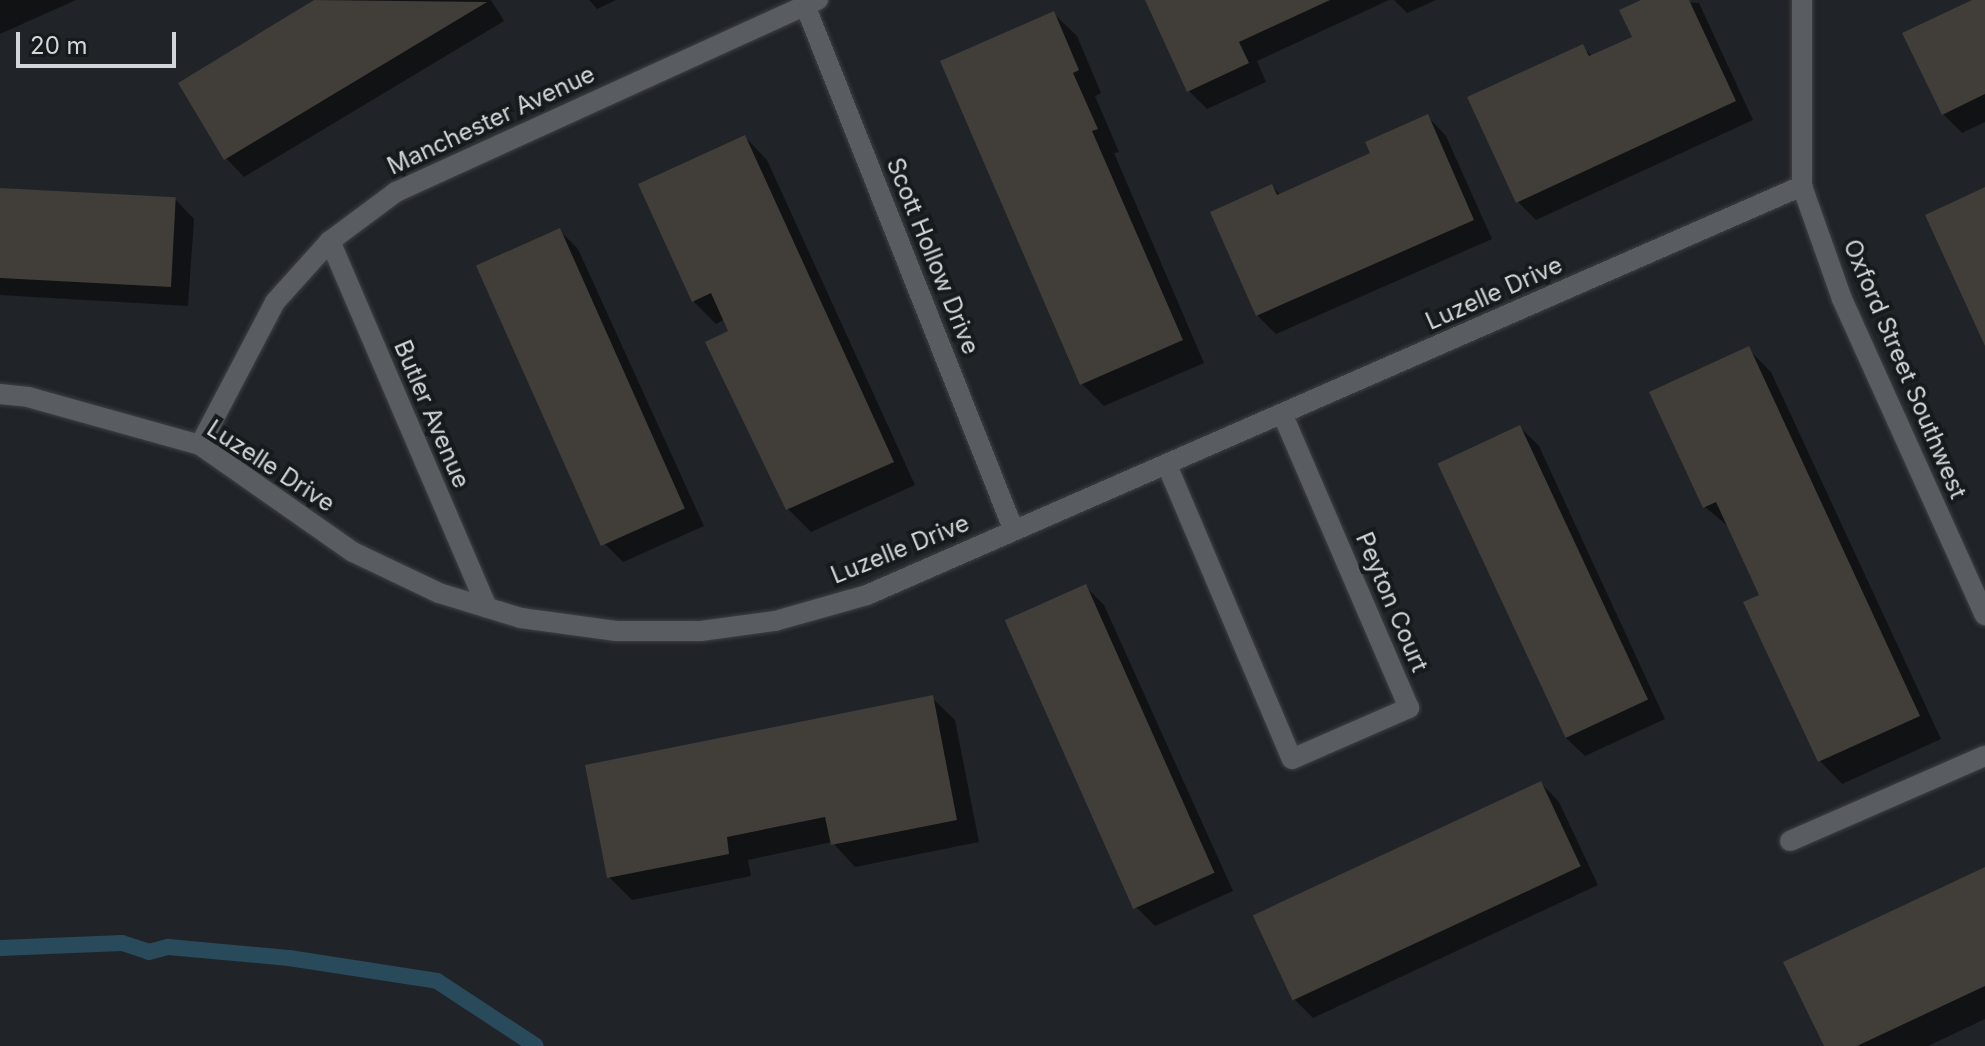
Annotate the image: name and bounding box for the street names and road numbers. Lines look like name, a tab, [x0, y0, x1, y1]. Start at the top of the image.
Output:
street label: Manchester Avenue	[383, 59, 599, 181]
street label: Scott Hollow Drive	[880, 154, 986, 358]
street label: Oxford Street Southwest	[1837, 235, 1973, 503]
street label: Luzelle Drive	[1421, 250, 1567, 336]
street label: Butler Avenue	[388, 336, 476, 492]
street label: Luzelle Drive	[202, 414, 340, 518]
street label: Luzelle Drive	[827, 508, 973, 590]
street label: Peyton Court	[1350, 528, 1434, 676]

